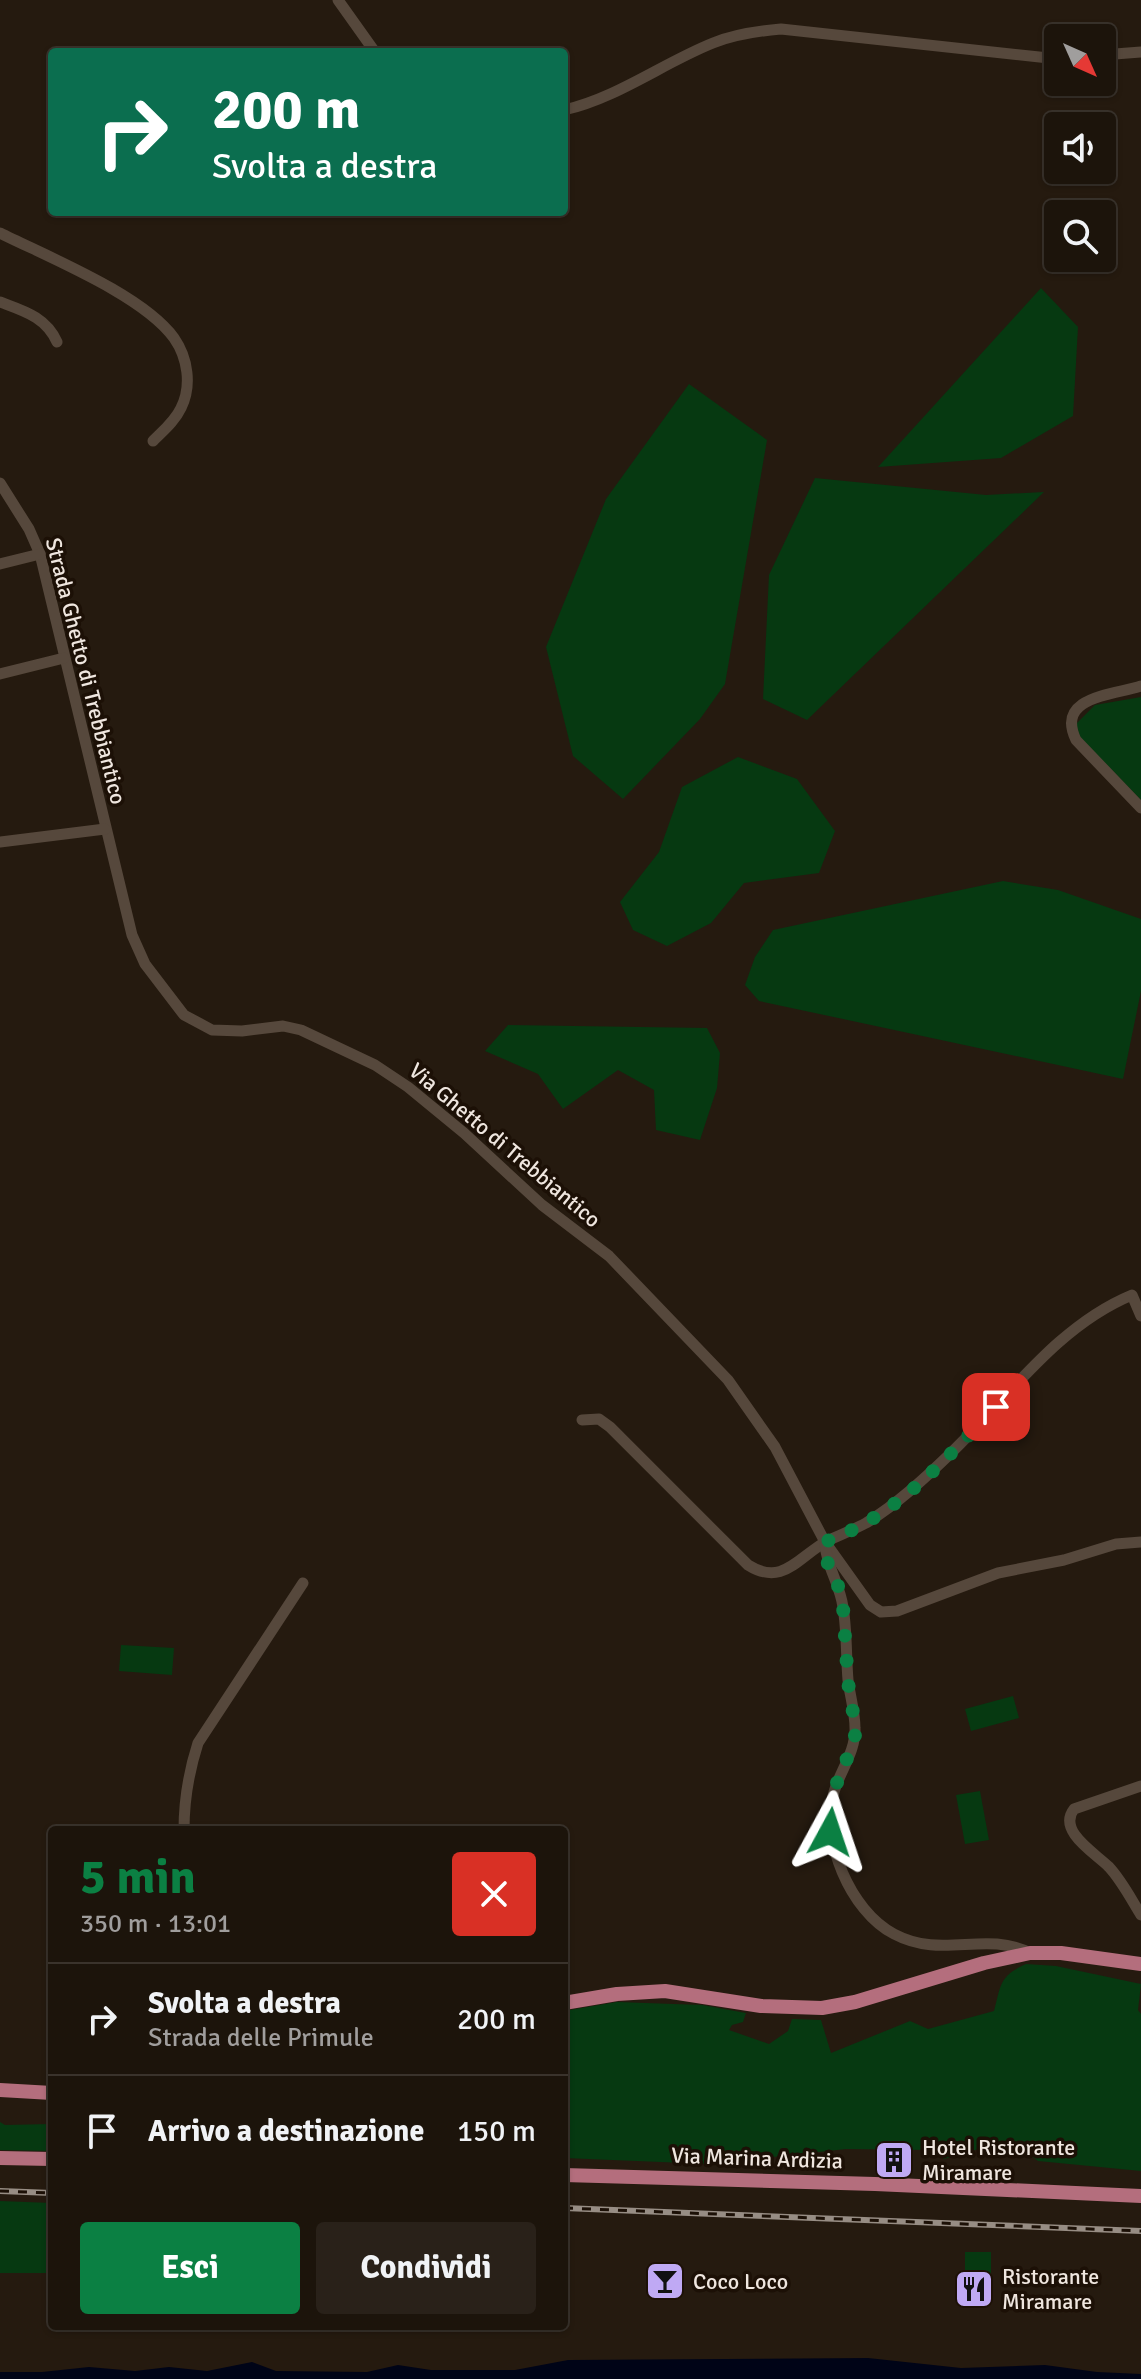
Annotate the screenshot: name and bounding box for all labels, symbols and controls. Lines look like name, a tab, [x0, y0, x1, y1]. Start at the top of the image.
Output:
north arrow	[1044, 24, 1116, 96]
map controls	[1044, 24, 1116, 272]
text: 200 m	[212, 75, 360, 144]
icon: right	[80, 80, 184, 184]
button: sound	[1044, 112, 1116, 184]
text: Svolta a destra	[212, 144, 438, 189]
button: search	[1044, 200, 1116, 272]
street label: Strada Ghetto di Trebbiantico	[40, 535, 132, 807]
street label: Via Ghetto di Trebbiantico	[404, 1057, 606, 1233]
pin	[962, 1373, 1030, 1441]
icon: arrive	[974, 1385, 1018, 1429]
position arrow	[788, 1790, 872, 1874]
text: 5 min	[80, 1848, 196, 1907]
button: close	[452, 1852, 536, 1936]
text: 350 m · 13:01	[80, 1908, 231, 1940]
text: Svolta a destra	[148, 1985, 341, 2022]
icon: right	[80, 1997, 124, 2041]
text: 200 m	[457, 2001, 536, 2038]
text: Strada delle Primule	[148, 2022, 374, 2054]
icon: arrive	[80, 2109, 124, 2153]
text: Arrivo a destinazione	[148, 2113, 424, 2150]
text: 150 m	[457, 2113, 536, 2150]
place label: Hotel Ristorante Miramare	[922, 2134, 1075, 2186]
building icon: Hotel Ristorante Miramare	[873, 2139, 915, 2181]
street label: Via Marina Ardizia	[671, 2142, 843, 2174]
button: Esci	[80, 2222, 300, 2314]
button: Condividi	[316, 2222, 536, 2314]
bar icon: Coco Loco	[644, 2260, 686, 2302]
place label: Ristorante Miramare	[1002, 2263, 1099, 2315]
place label: Coco Loco	[693, 2268, 788, 2295]
restaurant icon: Ristorante Miramare	[953, 2268, 995, 2310]

